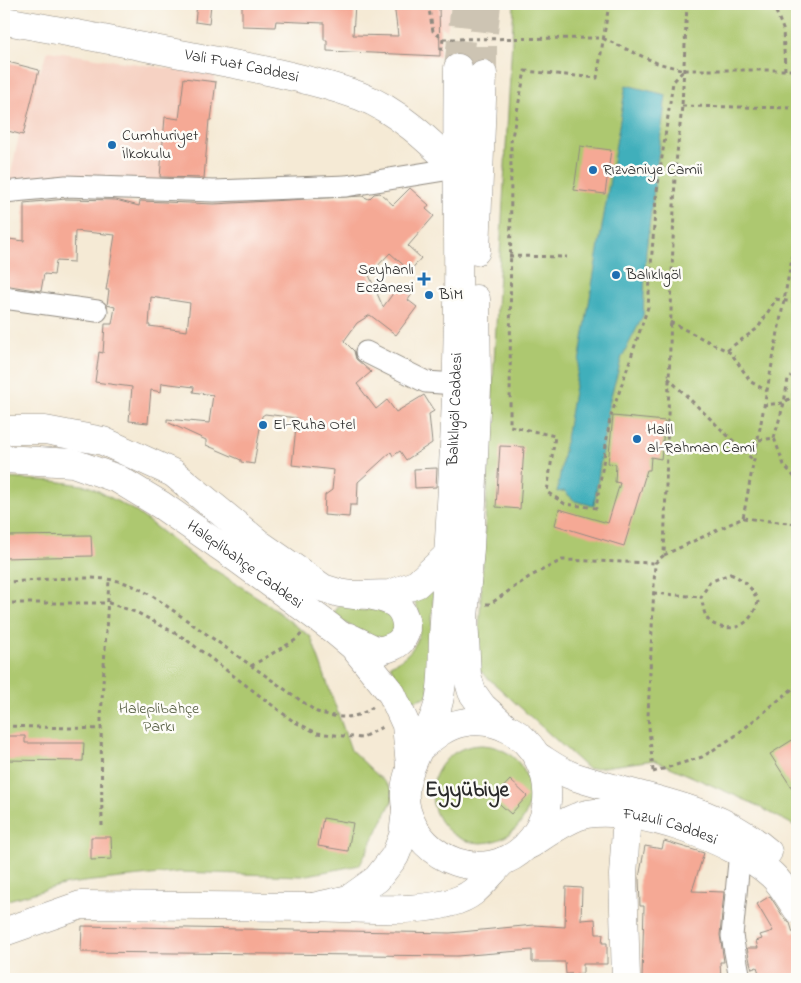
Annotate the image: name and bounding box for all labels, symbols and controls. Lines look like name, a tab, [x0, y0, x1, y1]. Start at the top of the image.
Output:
street label: Vali Fuat Caddesi	[182, 43, 302, 90]
place label: Cumhuriyet İlkokulu	[122, 124, 199, 166]
marker: Cumhuriyet İlkokulu	[106, 139, 118, 151]
place label: Rızvaniye Camii	[603, 158, 703, 182]
marker: Rızvaniye Camii	[587, 164, 599, 176]
place label: Seyhanlı Eczanesi	[356, 258, 414, 300]
place label: Balıklıgöl	[625, 263, 682, 287]
marker: Balıklıgöl	[610, 269, 622, 281]
marker: Seyhanlı Eczanesi	[418, 273, 430, 285]
place label: BİM	[438, 283, 463, 307]
marker: BİM	[423, 289, 435, 301]
street label: Balıklıgöl Caddesi	[441, 352, 469, 467]
place label: El-Ruha Otel	[273, 413, 356, 437]
place label: Halil al-Rahman Cami	[647, 418, 755, 460]
marker: El-Ruha Otel	[257, 419, 269, 431]
marker: Halil al-Rahman Cami	[631, 433, 643, 445]
street label: Haleplibahçe Caddesi	[182, 514, 308, 615]
park label: Haleplibahçe Parkı	[119, 697, 200, 739]
district label: Eyyübiye	[425, 776, 510, 808]
street label: Fuzuli Caddesi	[620, 802, 721, 852]

